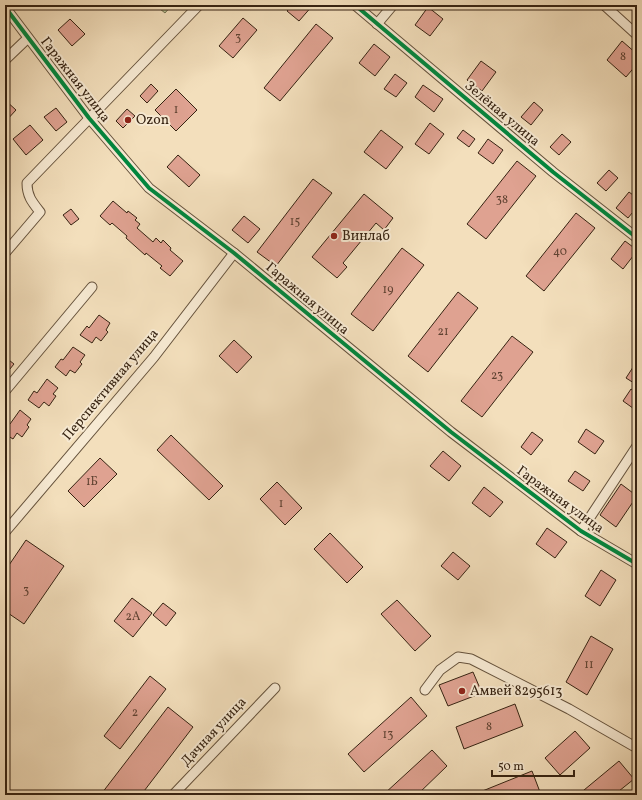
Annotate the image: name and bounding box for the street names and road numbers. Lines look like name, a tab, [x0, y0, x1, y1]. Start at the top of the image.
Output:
street label: Гаражная улица	[36, 33, 114, 127]
street label: Зелёная улица	[460, 77, 544, 151]
street label: Гаражная улица	[261, 258, 353, 340]
street label: Перспективная улица	[59, 325, 163, 445]
street label: Гаражная улица	[512, 462, 608, 538]
street label: Дачная улица	[177, 693, 251, 771]

